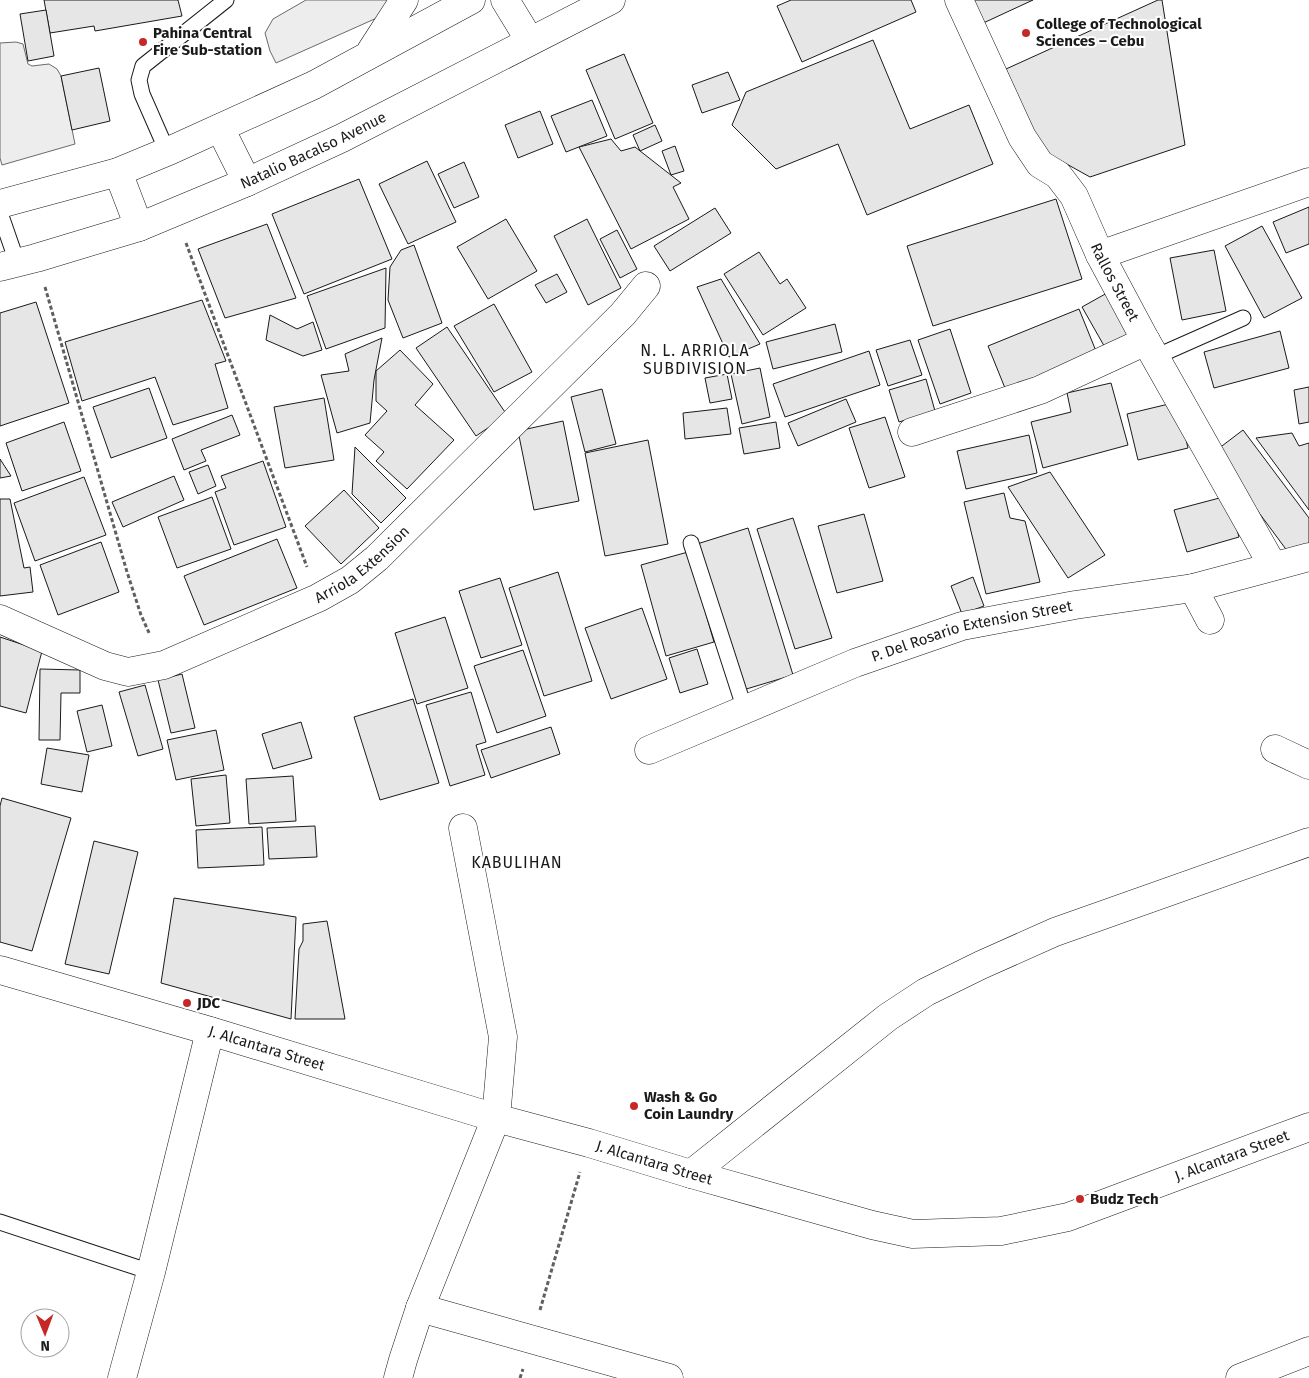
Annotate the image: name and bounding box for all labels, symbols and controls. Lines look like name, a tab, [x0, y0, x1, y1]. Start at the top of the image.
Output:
place label: College of Technological Sciences – Cebu	[1036, 15, 1202, 50]
place label: Pahina Central Fire Sub-station	[153, 24, 262, 59]
marker: College of Technological Sciences – Cebu	[1020, 27, 1032, 39]
marker: Pahina Central Fire Sub-station	[137, 36, 149, 48]
street label: Natalio Bacalso Avenue	[238, 108, 389, 193]
street label: Rallos Street	[1087, 240, 1143, 325]
district label: N. L. ARRIOLA SUBDIVISION	[640, 341, 750, 378]
street label: Arriola Extension	[311, 522, 413, 607]
street label: P. Del Rosario Extension Street	[869, 597, 1074, 666]
district label: KABULIHAN	[471, 853, 563, 872]
place label: JDC	[196, 994, 221, 1012]
marker: JDC	[181, 997, 193, 1009]
street label: J. Alcantara Street	[206, 1022, 328, 1075]
place label: Wash & Go Coin Laundry	[644, 1088, 734, 1123]
marker: Wash & Go Coin Laundry	[628, 1100, 640, 1112]
street label: J. Alcantara Street	[1172, 1126, 1292, 1185]
street label: J. Alcantara Street	[594, 1137, 715, 1189]
place label: Budz Tech	[1090, 1190, 1159, 1208]
marker: Budz Tech	[1074, 1193, 1086, 1205]
north arrow	[20, 1308, 70, 1358]
text: N	[40, 1337, 50, 1354]

